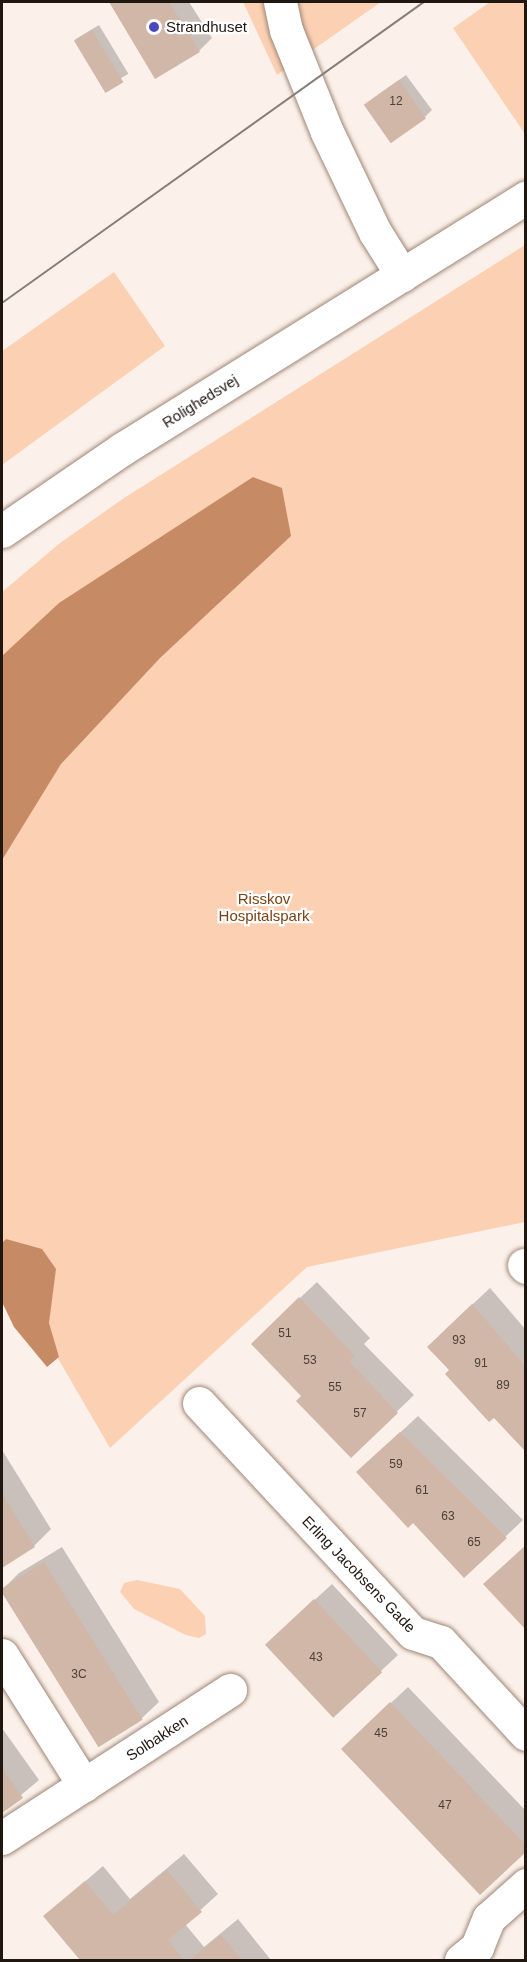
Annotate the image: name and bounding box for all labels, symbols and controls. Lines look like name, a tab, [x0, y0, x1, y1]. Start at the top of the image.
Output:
place label: Strandhuset	[166, 18, 247, 36]
marker: Strandhuset	[147, 20, 161, 34]
house number: 12	[389, 95, 403, 109]
street label: Rolighedsvej	[159, 371, 241, 431]
park label: Risskov Hospitalspark	[219, 889, 309, 924]
house number: 51	[278, 1327, 292, 1341]
house number: 93	[452, 1334, 466, 1348]
house number: 53	[303, 1354, 317, 1368]
house number: 91	[474, 1357, 488, 1371]
house number: 89	[496, 1379, 510, 1393]
house number: 55	[328, 1381, 342, 1395]
house number: 57	[353, 1407, 367, 1421]
house number: 59	[389, 1458, 403, 1472]
house number: 61	[415, 1484, 429, 1498]
house number: 63	[441, 1510, 455, 1524]
street label: Erling Jacobsens Gade	[299, 1512, 419, 1636]
house number: 65	[467, 1536, 481, 1550]
house number: 43	[309, 1651, 323, 1665]
house number: 3C	[71, 1668, 87, 1682]
street label: Solbakken	[123, 1711, 191, 1765]
house number: 45	[374, 1727, 388, 1741]
house number: 47	[438, 1799, 452, 1813]

